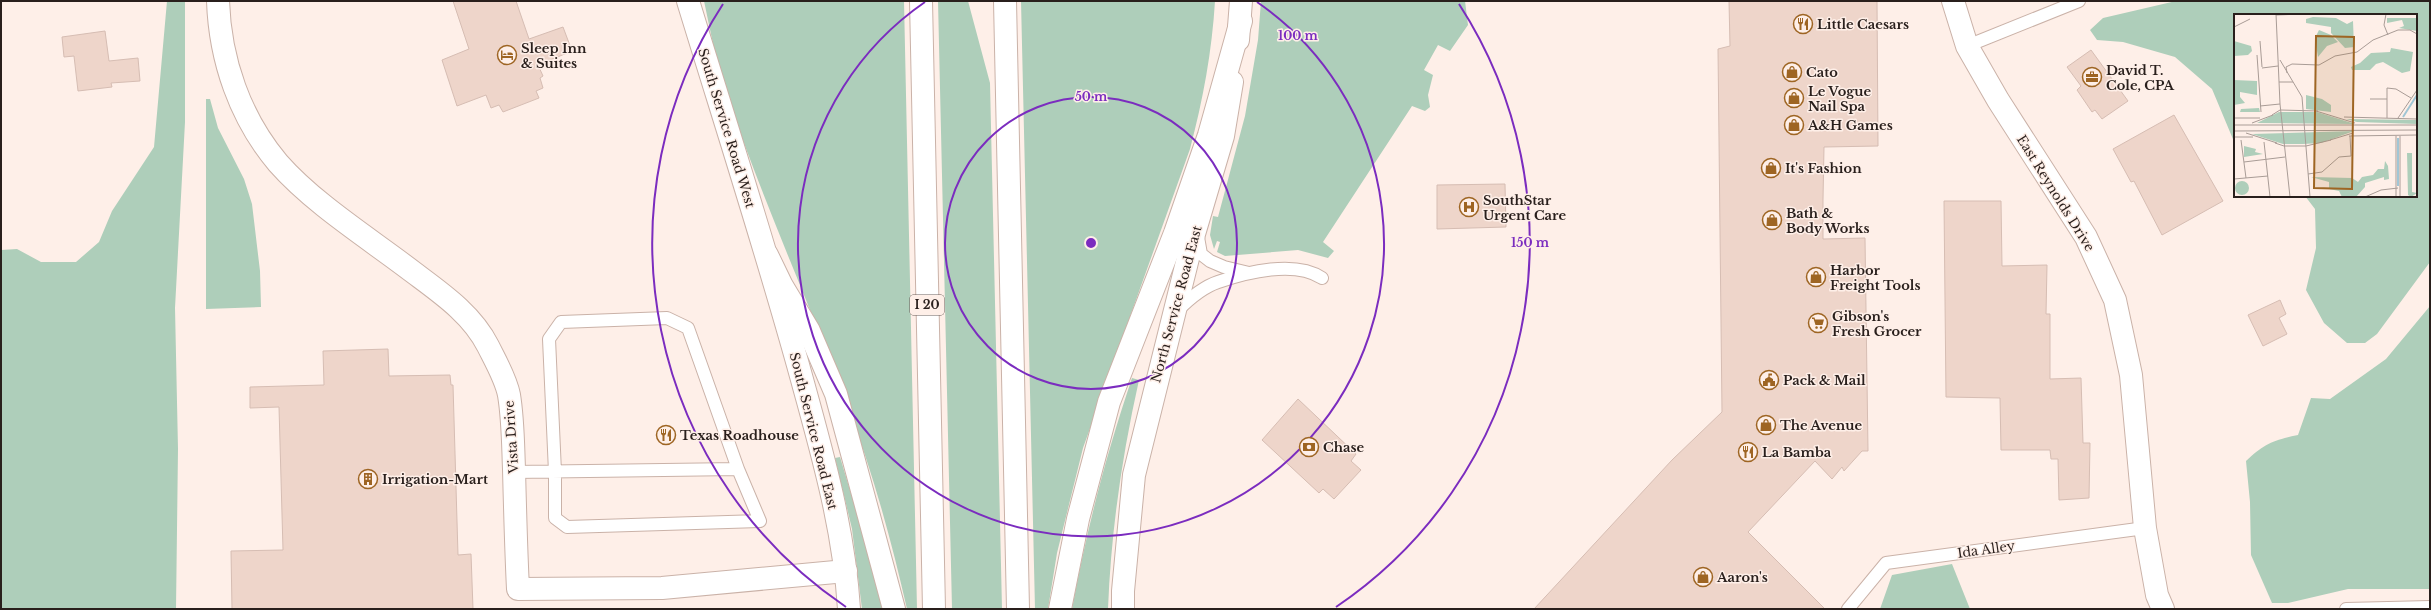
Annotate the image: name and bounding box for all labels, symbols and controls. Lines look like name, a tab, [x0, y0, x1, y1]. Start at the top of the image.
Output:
restaurant icon: Little Caesars	[1792, 13, 1814, 35]
inset map	[2234, 14, 2417, 197]
place label: Little Caesars	[1817, 16, 1909, 33]
text: 100 m	[1278, 28, 1319, 43]
place label: Sleep Inn & Suites	[521, 40, 587, 72]
hotel icon: Sleep Inn & Suites	[496, 44, 518, 66]
street label: South Service Road West	[694, 46, 759, 210]
shop icon: Cato	[1781, 61, 1803, 83]
place label: David T. Cole, CPA	[2106, 62, 2175, 94]
place label: Cato	[1806, 64, 1838, 81]
office icon: David T. Cole, CPA	[2081, 66, 2103, 88]
place label: Le Vogue Nail Spa	[1808, 83, 1871, 115]
shop icon: Le Vogue Nail Spa	[1783, 87, 1805, 109]
text: 50 m	[1075, 89, 1108, 104]
shop icon: A&H Games	[1783, 114, 1805, 136]
place label: A&H Games	[1807, 117, 1893, 134]
street label: East Reynolds Drive	[2013, 132, 2098, 255]
shop icon: It's Fashion	[1760, 157, 1782, 179]
place label: It's Fashion	[1785, 160, 1862, 177]
place label: SouthStar Urgent Care	[1483, 192, 1566, 224]
hospital icon: SouthStar Urgent Care	[1458, 196, 1480, 218]
place label: Bath & Body Works	[1786, 205, 1869, 237]
shop icon: Bath & Body Works	[1761, 209, 1783, 231]
street label: North Service Road East	[1147, 224, 1206, 385]
text: 150 m	[1511, 235, 1550, 250]
centre of rings	[1084, 236, 1098, 250]
place label: Harbor Freight Tools	[1830, 262, 1920, 294]
shop icon: Harbor Freight Tools	[1805, 266, 1827, 288]
road number: I 20	[910, 295, 944, 315]
place label: Gibson's Fresh Grocer	[1832, 308, 1922, 340]
supermarket icon: Gibson's Fresh Grocer	[1807, 312, 1829, 334]
street label: South Service Road East	[786, 351, 841, 512]
public building icon: Pack & Mail	[1758, 369, 1780, 391]
place label: Pack & Mail	[1783, 372, 1866, 389]
street label: Vista Drive	[500, 400, 523, 475]
shop icon: The Avenue	[1755, 414, 1777, 436]
place label: The Avenue	[1780, 417, 1862, 434]
restaurant icon: Texas Roadhouse	[655, 424, 677, 446]
place label: Texas Roadhouse	[680, 427, 799, 444]
bank icon: Chase	[1298, 436, 1320, 458]
place label: Chase	[1323, 439, 1365, 456]
restaurant icon: La Bamba	[1737, 441, 1759, 463]
place label: La Bamba	[1762, 444, 1832, 461]
building icon: Irrigation-Mart	[357, 468, 379, 490]
place label: Irrigation-Mart	[382, 471, 488, 488]
street label: Ida Alley	[1956, 537, 2017, 562]
shop icon: Aaron's	[1692, 566, 1714, 588]
place label: Aaron's	[1716, 569, 1768, 586]

